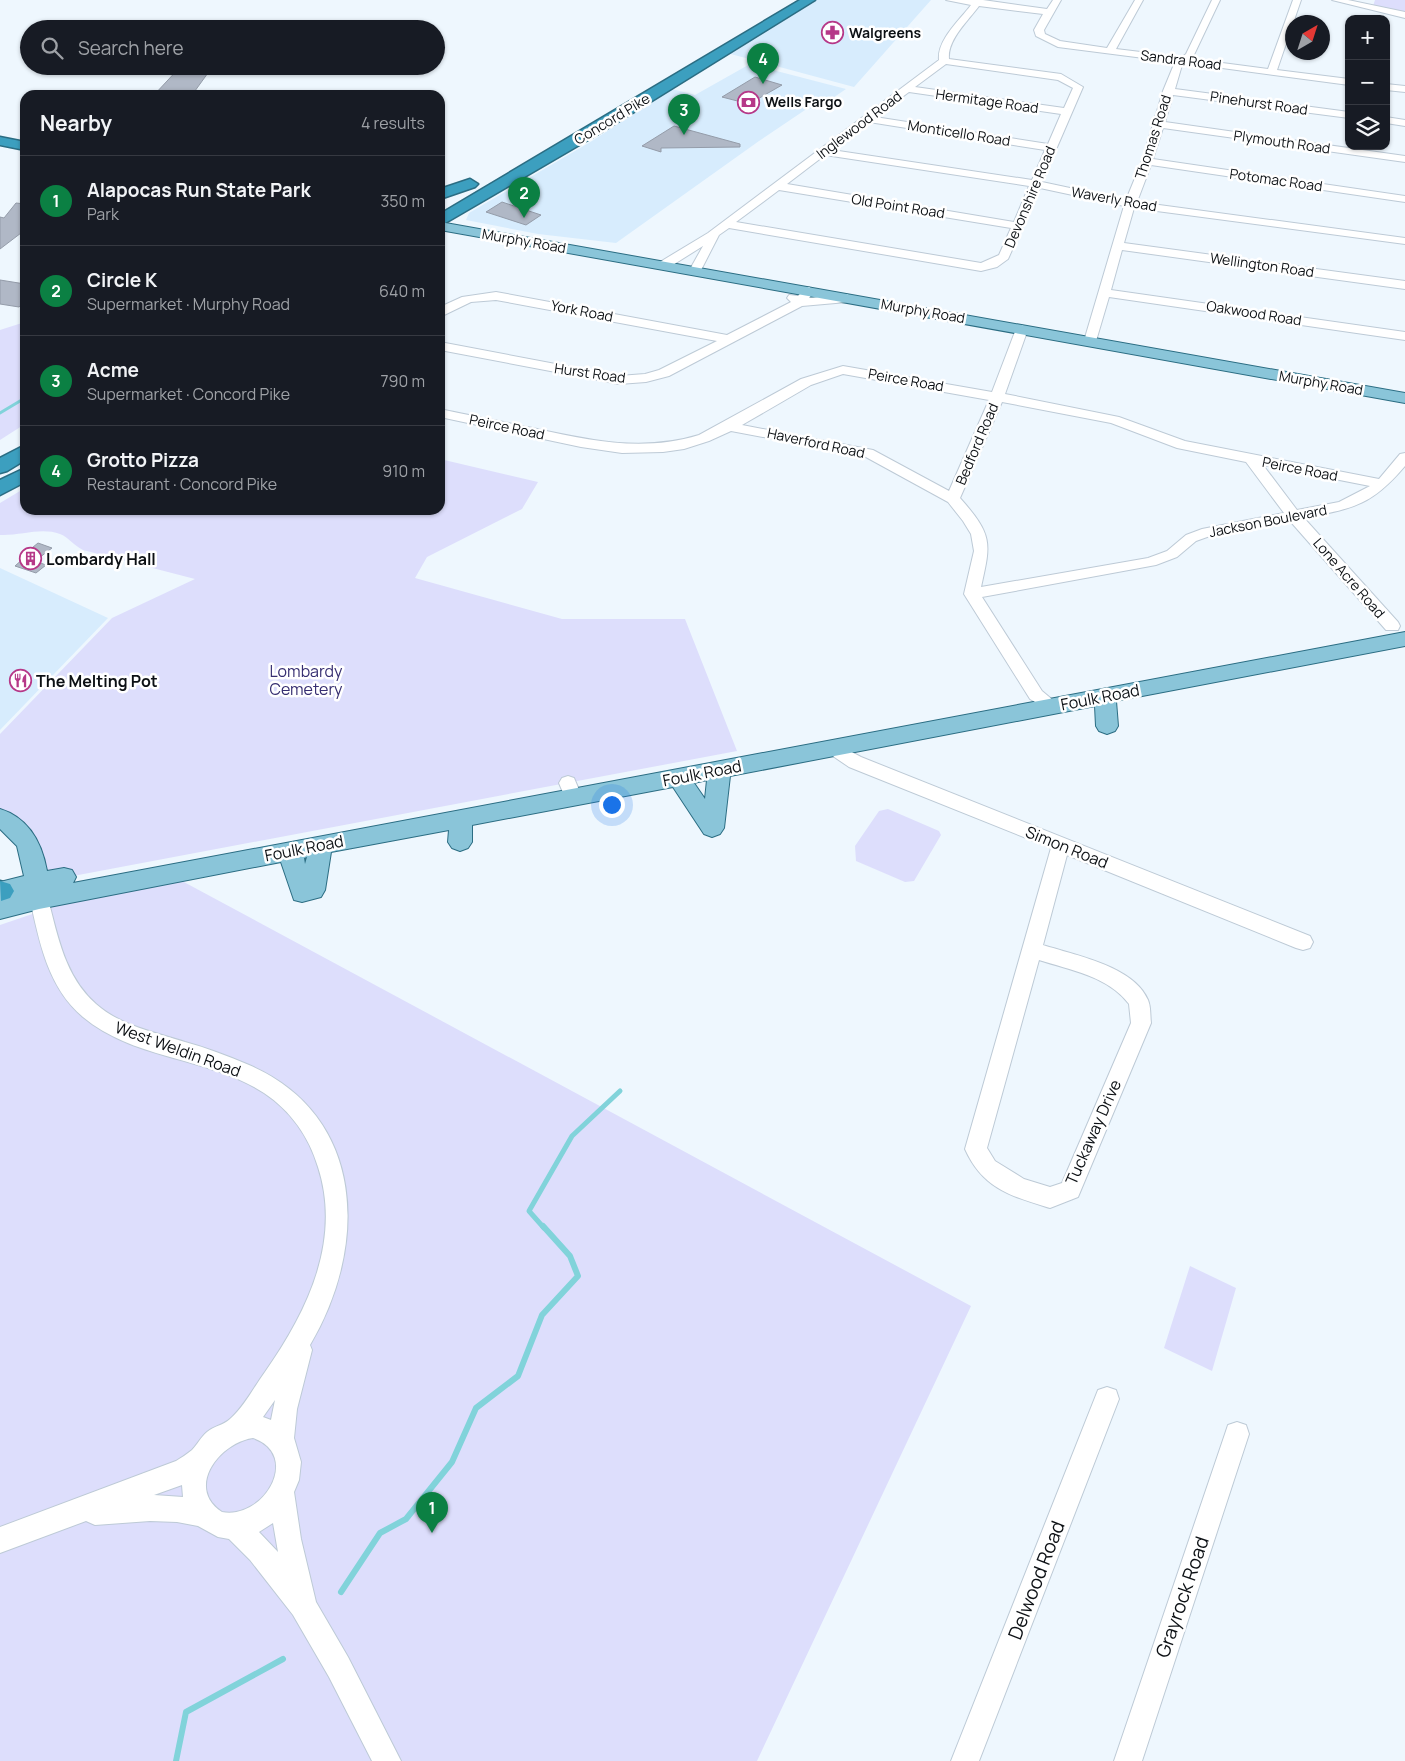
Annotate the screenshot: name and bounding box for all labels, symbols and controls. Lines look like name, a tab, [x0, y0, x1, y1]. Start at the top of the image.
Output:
north arrow	[1285, 15, 1330, 60]
map controls	[1345, 15, 1390, 150]
button: +	[1345, 15, 1390, 60]
search box	[20, 20, 445, 75]
pharmacy icon: Walgreens	[821, 21, 845, 45]
place label: Walgreens	[849, 23, 921, 42]
icon: search	[38, 34, 66, 62]
text: Search here	[78, 35, 184, 61]
pin: 4	[747, 43, 779, 84]
street label: Sandra Road	[1139, 45, 1223, 74]
button: −	[1345, 60, 1390, 105]
street label: Hermitage Road	[934, 84, 1040, 117]
street label: Inglewood Road	[812, 86, 905, 163]
street label: Pinehurst Road	[1209, 86, 1309, 119]
street label: Concord Pike	[570, 89, 653, 149]
bank icon: Wells Fargo	[737, 90, 761, 114]
place label: Wells Fargo	[765, 92, 843, 111]
street label: Thomas Road	[1130, 92, 1175, 182]
pin: 3	[668, 94, 700, 135]
button: layers	[1345, 105, 1390, 150]
text: Nearby	[40, 109, 112, 137]
text: 4 results	[361, 112, 425, 134]
street label: Monticello Road	[906, 115, 1012, 150]
street label: Plymouth Road	[1233, 125, 1332, 158]
street label: Devonshire Road	[1000, 143, 1060, 251]
street label: Potomac Road	[1228, 164, 1324, 195]
text: Alapocas Run State Park	[87, 177, 311, 203]
pin: 2	[508, 177, 540, 218]
street label: Waverly Road	[1070, 182, 1158, 215]
street label: Old Point Road	[850, 189, 946, 222]
text: 1	[52, 190, 60, 212]
text: 350 m	[380, 190, 425, 212]
text: Park	[87, 203, 119, 225]
street label: Murphy Road	[481, 224, 568, 257]
street label: Wellington Road	[1209, 248, 1315, 281]
text: Circle K	[87, 267, 157, 293]
text: 2	[51, 280, 61, 302]
text: 640 m	[379, 280, 425, 302]
text: Supermarket · Murphy Road	[87, 293, 290, 315]
street label: Murphy Road	[880, 294, 967, 327]
street label: York Road	[549, 295, 615, 326]
street label: Oakwood Road	[1205, 296, 1303, 329]
text: Acme	[87, 357, 139, 383]
street label: Hurst Road	[553, 358, 627, 387]
street label: Peirce Road	[867, 364, 945, 396]
street label: Murphy Road	[1278, 366, 1365, 399]
text: 3	[51, 370, 61, 392]
text: 790 m	[381, 370, 425, 392]
text: Supermarket · Concord Pike	[87, 383, 290, 405]
street label: Bedford Road	[951, 400, 1002, 488]
street label: Peirce Road	[468, 409, 546, 444]
street label: Haverford Road	[766, 423, 867, 462]
text: Grotto Pizza	[87, 447, 199, 473]
street label: Peirce Road	[1261, 452, 1339, 485]
text: 4	[51, 460, 61, 482]
text: 910 m	[382, 460, 425, 482]
text: Restaurant · Concord Pike	[87, 473, 277, 495]
street label: Jackson Boulevard	[1207, 500, 1328, 541]
street label: Lone Acre Road	[1309, 534, 1389, 622]
building icon: Lombardy Hall	[18, 547, 42, 571]
place label: Lombardy Hall	[46, 548, 156, 570]
park label: Lombardy Cemetery	[269, 660, 343, 700]
restaurant icon: The Melting Pot	[8, 669, 32, 693]
place label: The Melting Pot	[36, 670, 158, 692]
street label: Foulk Road	[1059, 679, 1141, 715]
street label: Foulk Road	[661, 755, 743, 791]
your location	[599, 792, 625, 818]
street label: Simon Road	[1022, 820, 1112, 874]
street label: Foulk Road	[263, 830, 345, 866]
street label: West Weldin Road	[112, 1016, 244, 1082]
street label: Tuckaway Drive	[1060, 1076, 1126, 1188]
pin: 1	[416, 1492, 448, 1533]
street label: Delwood Road	[1001, 1517, 1071, 1643]
street label: Grayrock Road	[1149, 1533, 1215, 1661]

